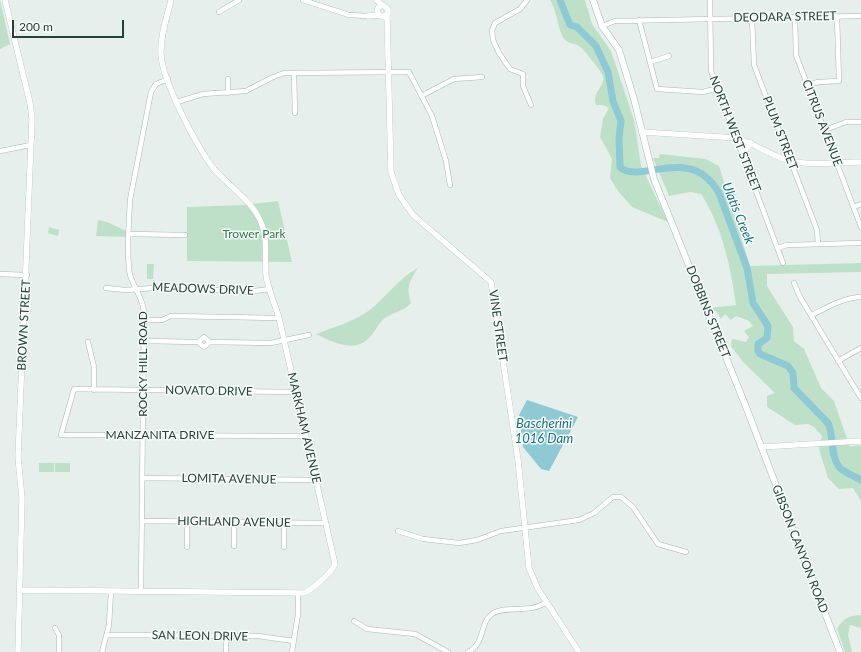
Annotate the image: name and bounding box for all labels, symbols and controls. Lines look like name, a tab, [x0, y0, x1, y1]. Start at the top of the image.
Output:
street label: DEODARA STREET	[733, 9, 837, 25]
scale bar	[14, 12, 126, 38]
text: 200 m	[19, 19, 53, 34]
street label: NORTH WEST STREET	[706, 74, 764, 194]
street label: CITRUS AVENUE	[799, 78, 845, 168]
street label: PLUM STREET	[759, 94, 801, 172]
water label: Ulatis Creek	[719, 180, 757, 246]
park label: Trower Park	[222, 227, 286, 241]
street label: DOBBINS STREET	[683, 264, 733, 360]
street label: BROWN STREET	[14, 279, 34, 371]
street label: MEADOWS DRIVE	[152, 280, 254, 298]
street label: VINE STREET	[486, 289, 510, 363]
street label: ROCKY HILL ROAD	[136, 311, 150, 417]
street label: MARKHAM AVENUE	[284, 371, 324, 485]
street label: NOVATO DRIVE	[165, 383, 253, 399]
water label: Bascherini 1016 Dam	[515, 416, 573, 447]
street label: MANZANITA DRIVE	[106, 428, 214, 442]
street label: LOMITA AVENUE	[182, 471, 276, 487]
street label: GIBSON CANYON ROAD	[769, 483, 831, 615]
street label: HIGHLAND AVENUE	[177, 514, 291, 530]
street label: SAN LEON DRIVE	[152, 628, 248, 644]

